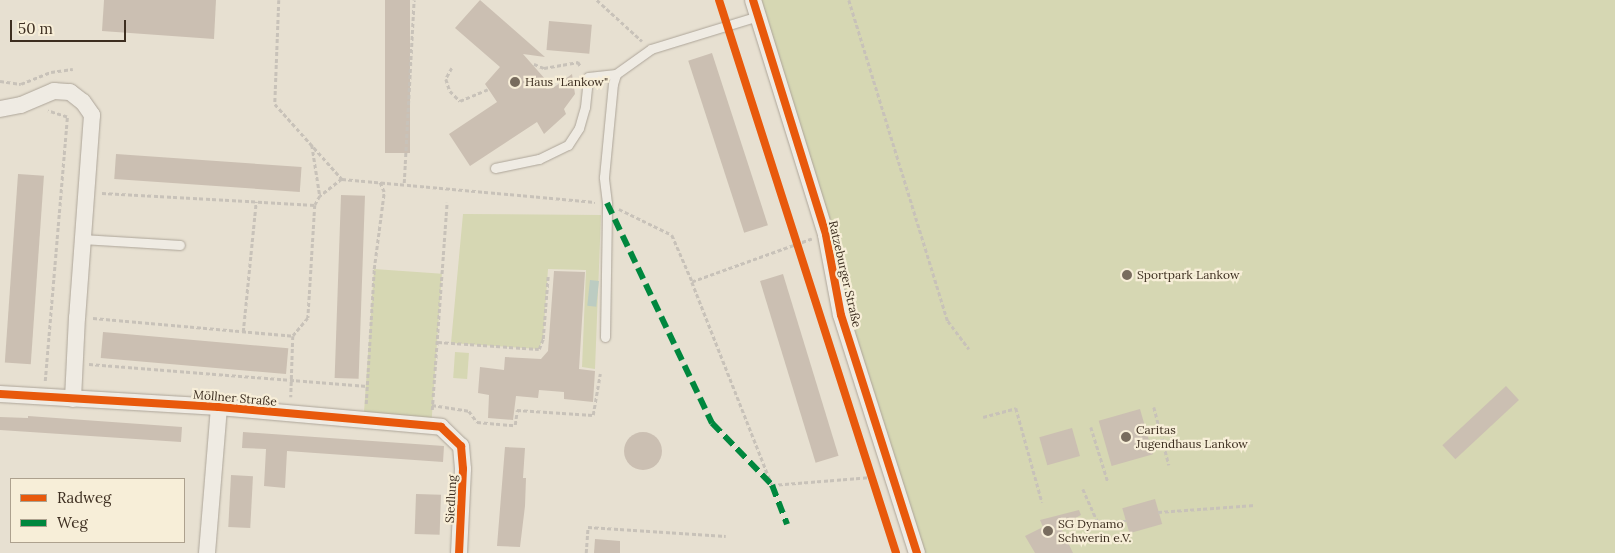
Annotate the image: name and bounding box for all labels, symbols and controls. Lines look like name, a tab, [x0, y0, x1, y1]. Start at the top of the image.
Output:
scale bar	[12, 10, 129, 42]
text: 50 m	[18, 19, 53, 38]
place label: Haus "Lankow"	[525, 75, 608, 89]
marker: Haus "Lankow"	[509, 76, 521, 88]
street label: Ratzeburger Straße	[826, 219, 864, 329]
place label: Sportpark Lankow	[1137, 268, 1239, 282]
marker: Sportpark Lankow	[1121, 269, 1133, 281]
street label: Möllner Straße	[193, 387, 277, 409]
place label: Caritas Jugendhaus Lankow	[1136, 423, 1248, 451]
marker: Caritas Jugendhaus Lankow	[1120, 431, 1132, 443]
street label: Siedlung	[443, 475, 459, 523]
legend	[10, 478, 185, 543]
text: Radweg	[57, 488, 111, 507]
text: Weg	[57, 513, 88, 532]
place label: SG Dynamo Schwerin e.V.	[1058, 517, 1131, 545]
marker: SG Dynamo Schwerin e.V.	[1042, 525, 1054, 537]

